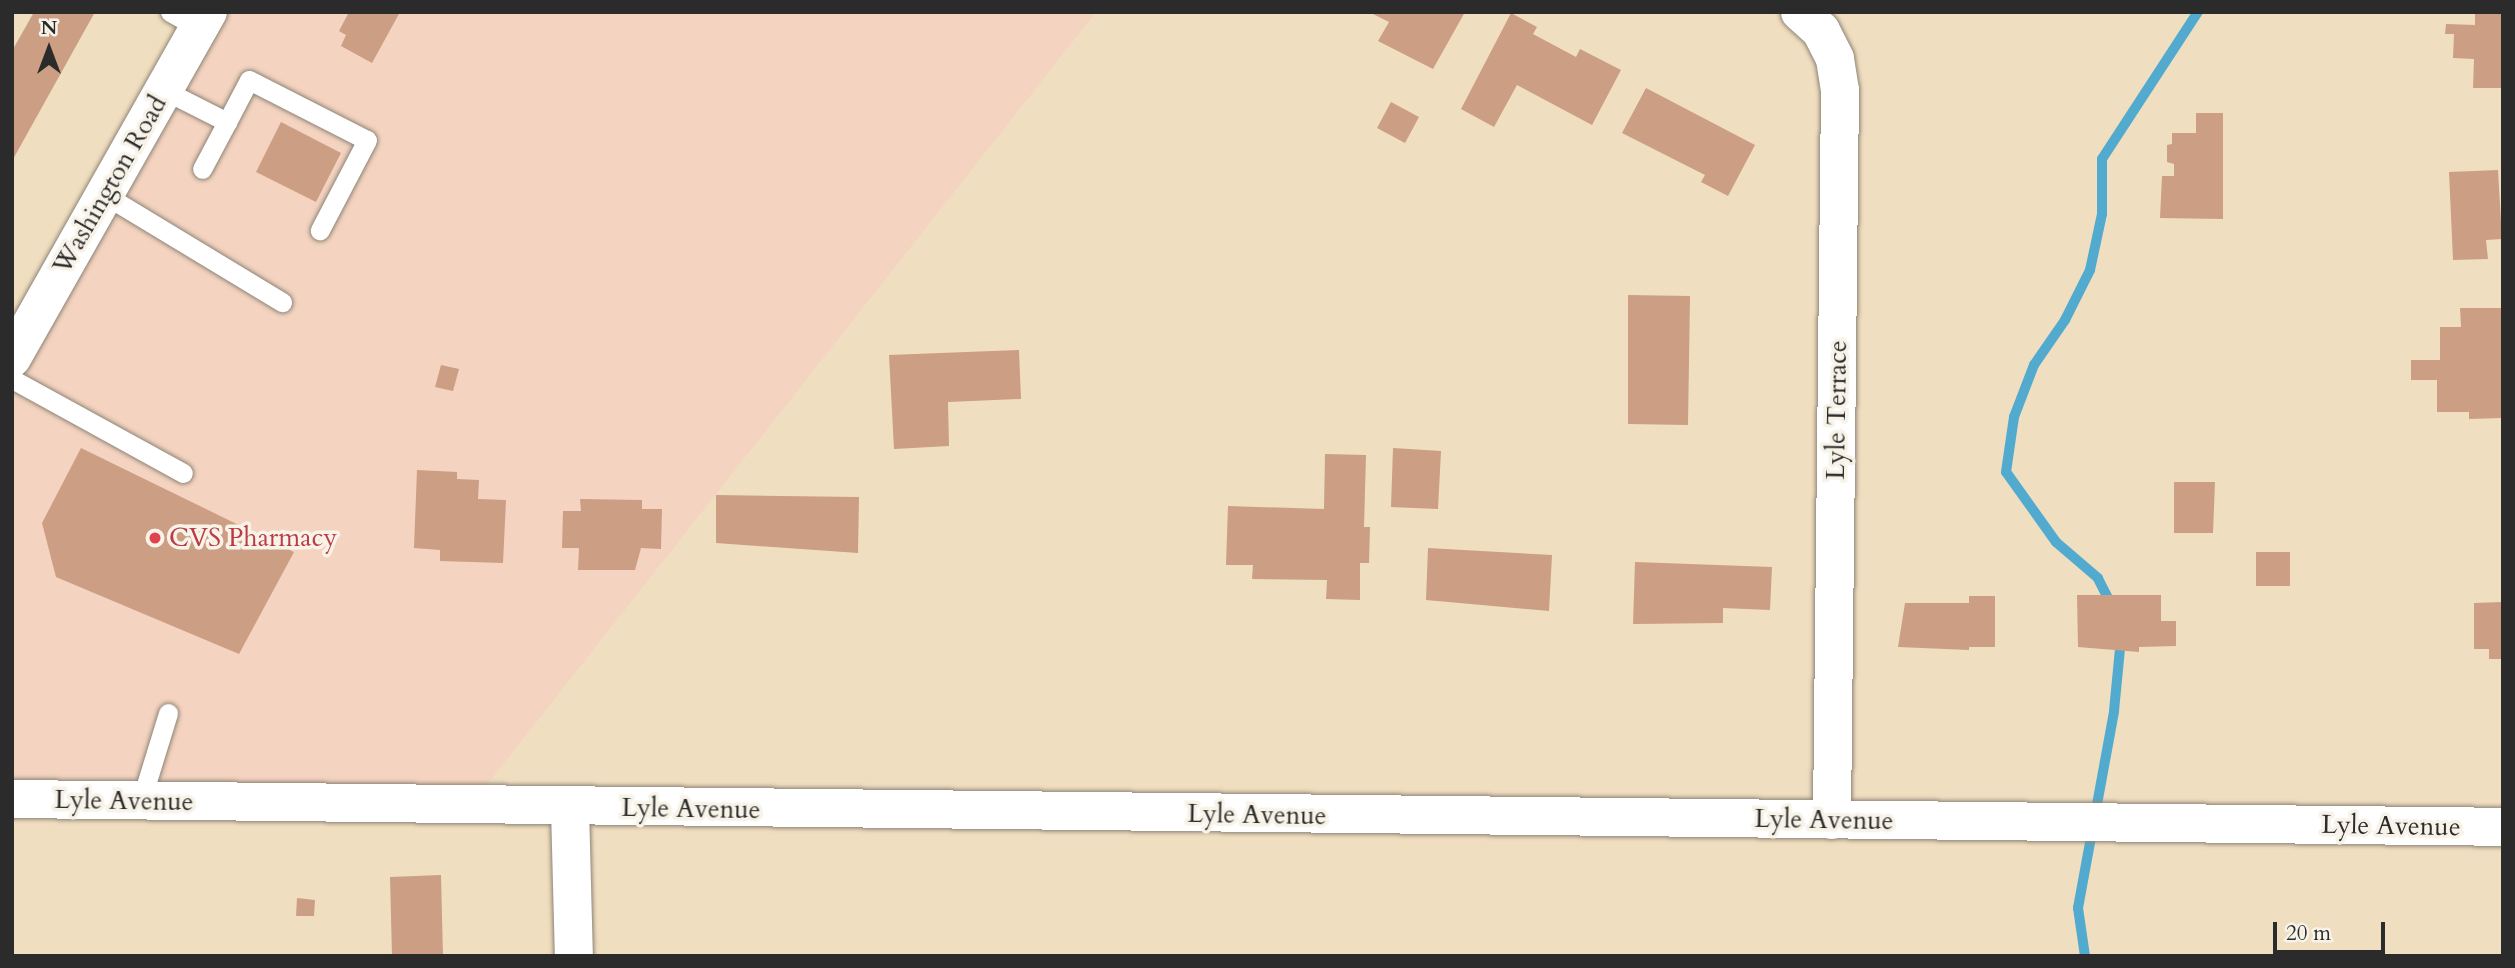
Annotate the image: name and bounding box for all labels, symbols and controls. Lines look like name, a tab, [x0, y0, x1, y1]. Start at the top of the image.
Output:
north arrow	[14, 14, 84, 84]
text: N	[41, 15, 57, 41]
street label: Washington Road	[46, 90, 174, 280]
street label: Lyle Terrace	[1820, 340, 1854, 480]
place label: CVS Pharmacy	[169, 522, 337, 554]
marker: CVS Pharmacy	[147, 530, 163, 546]
street label: Lyle Avenue	[54, 784, 194, 818]
street label: Lyle Avenue	[621, 792, 761, 826]
street label: Lyle Avenue	[1187, 798, 1327, 832]
street label: Lyle Avenue	[1754, 803, 1894, 837]
street label: Lyle Avenue	[2321, 809, 2461, 843]
scale bar	[2277, 908, 2389, 952]
text: 20 m	[2286, 919, 2331, 948]

